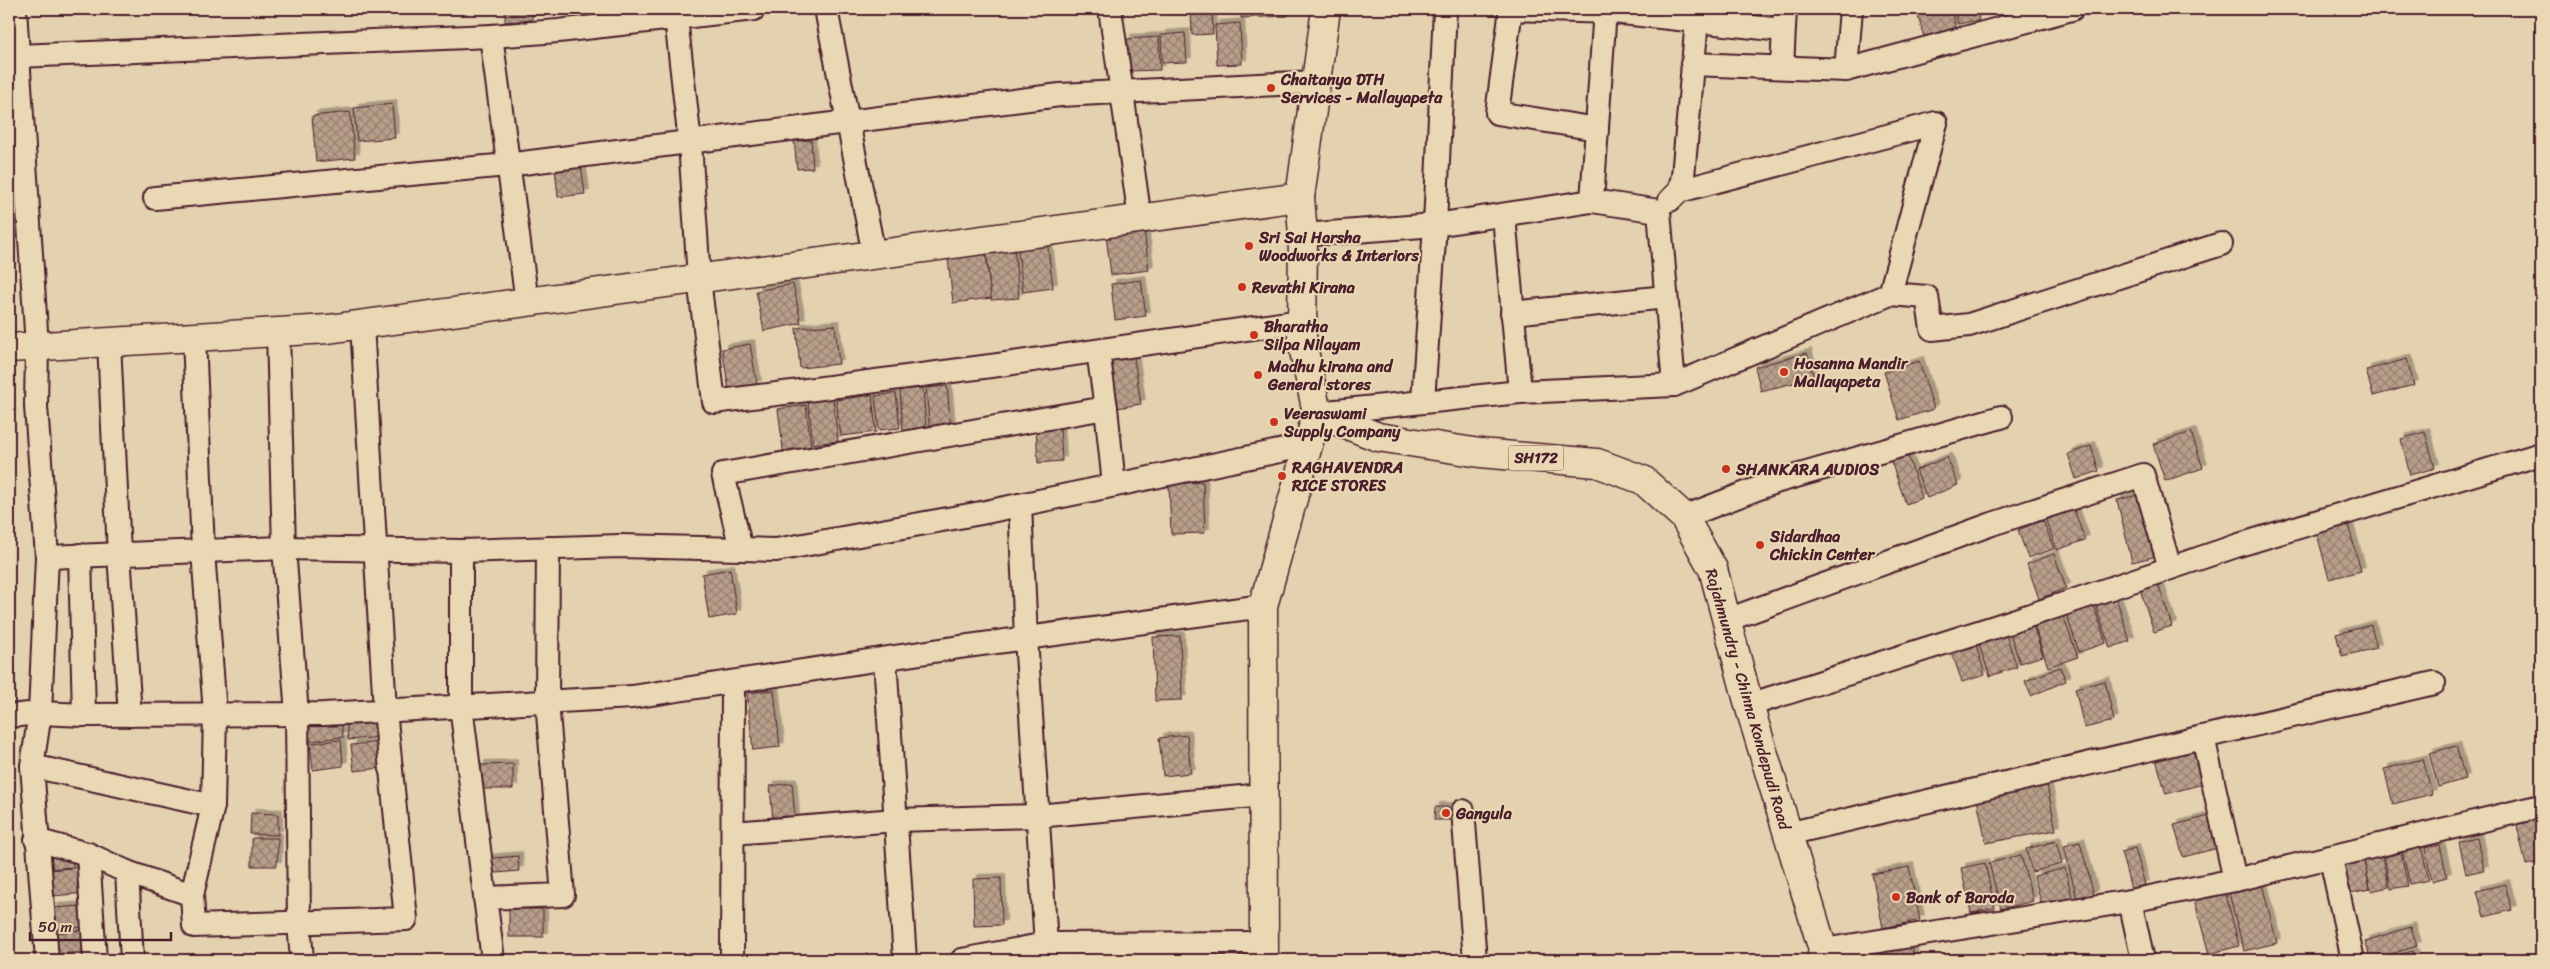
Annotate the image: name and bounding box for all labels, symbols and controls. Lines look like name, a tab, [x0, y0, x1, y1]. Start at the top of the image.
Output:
place label: Chaitanya DTH Services - Mallayapeta	[1280, 65, 1443, 112]
marker: Chaitanya DTH Services - Mallayapeta	[1265, 82, 1277, 94]
place label: Sri Sai Harsha Woodworks & Interiors	[1258, 223, 1420, 270]
marker: Sri Sai Harsha Woodworks & Interiors	[1243, 240, 1255, 252]
place label: Revathi Kirana	[1251, 273, 1356, 302]
marker: Revathi Kirana	[1236, 281, 1248, 293]
place label: Bharatha Silpa Nilayam	[1263, 312, 1361, 359]
marker: Bharatha Silpa Nilayam	[1248, 329, 1260, 341]
place label: Hosanna Mandir Mallayapeta	[1793, 349, 1909, 396]
place label: Madhu kirana and General stores	[1267, 352, 1394, 399]
marker: Hosanna Mandir Mallayapeta	[1778, 366, 1790, 378]
marker: Madhu kirana and General stores	[1252, 369, 1264, 381]
place label: Veeraswami Supply Company	[1283, 399, 1401, 446]
marker: Veeraswami Supply Company	[1268, 416, 1280, 428]
road number: SH172	[1508, 446, 1564, 470]
place label: RAGHAVENDRA RICE STORES	[1291, 453, 1403, 500]
place label: SHANKARA AUDIOS	[1735, 455, 1880, 484]
marker: SHANKARA AUDIOS	[1720, 463, 1732, 475]
marker: RAGHAVENDRA RICE STORES	[1276, 470, 1288, 482]
place label: Sidardhaa Chickin Center	[1769, 522, 1875, 569]
marker: Sidardhaa Chickin Center	[1754, 539, 1766, 551]
street label: Rajahmundry - Chinna Kondepudi Road	[1697, 565, 1800, 835]
place label: Gangula	[1455, 799, 1513, 828]
marker: Gangula	[1440, 807, 1452, 819]
place label: Bank of Baroda	[1906, 883, 2015, 912]
marker: Bank of Baroda	[1890, 891, 1902, 903]
scale bar	[30, 909, 171, 941]
text: 50 m	[38, 914, 73, 940]

